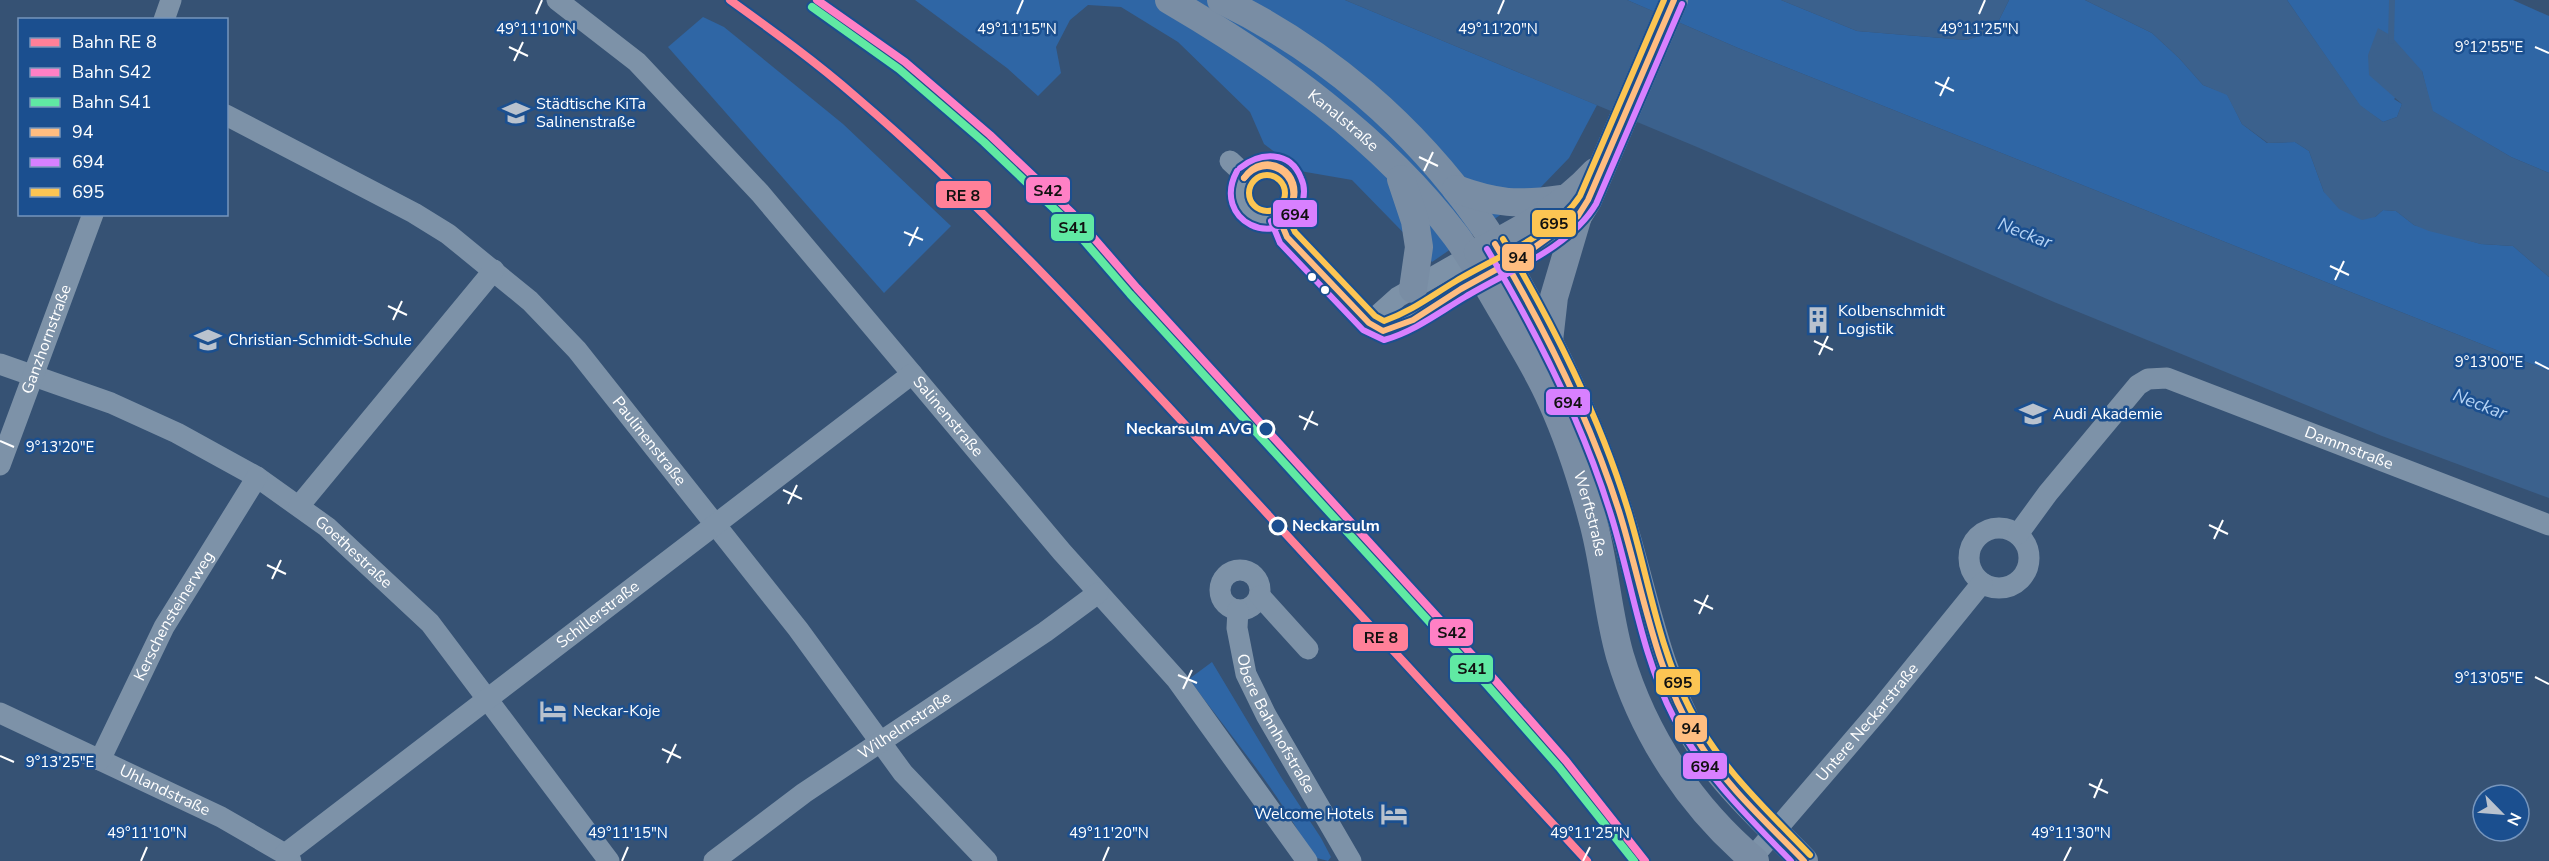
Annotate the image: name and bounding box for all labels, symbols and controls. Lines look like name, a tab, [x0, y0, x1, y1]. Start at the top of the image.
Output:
legend	[18, 18, 228, 216]
text: 49°11'10"N	[496, 19, 576, 39]
text: 49°11'15"N	[977, 19, 1057, 39]
text: 49°11'20"N	[1458, 19, 1538, 39]
text: 49°11'25"N	[1939, 19, 2019, 39]
text: Bahn RE 8	[72, 30, 157, 54]
text: 9°12'55"E	[2455, 37, 2523, 57]
text: Bahn S42	[72, 60, 151, 84]
street label: Kanalstraße	[1303, 84, 1383, 157]
text: Bahn S41	[72, 90, 151, 114]
place label: Städtische KiTa Salinenstraße	[536, 93, 646, 133]
school or university icon: Städtische KiTa Salinenstraße	[501, 98, 531, 128]
text: 94	[72, 120, 94, 144]
text: 694	[72, 150, 105, 174]
line badge: S42	[1025, 176, 1071, 204]
text: 695	[72, 180, 104, 204]
line badge: RE 8	[935, 180, 992, 209]
text: S42	[1033, 180, 1063, 202]
text: RE 8	[946, 185, 980, 207]
line badge: 694	[1272, 199, 1318, 228]
text: 694	[1281, 204, 1310, 226]
line badge: 695	[1531, 209, 1577, 238]
water label: Neckar	[1995, 212, 2056, 254]
line badge: S41	[1050, 213, 1095, 242]
text: 695	[1540, 213, 1568, 235]
text: S41	[1058, 217, 1088, 239]
line badge: 94	[1501, 243, 1535, 272]
text: 94	[1508, 247, 1528, 269]
unlabelled marker	[1306, 271, 1318, 283]
street label: Ganzhornstraße	[16, 282, 77, 397]
unlabelled marker	[1319, 284, 1331, 296]
place label: Kolbenschmidt Logistik	[1838, 300, 1945, 340]
building icon: Kolbenschmidt Logistik	[1803, 305, 1833, 335]
school or university icon: Christian-Schmidt-Schule	[193, 325, 223, 355]
place label: Christian-Schmidt-Schule	[228, 329, 412, 351]
text: 9°13'00"E	[2455, 352, 2523, 372]
street label: Salinenstraße	[908, 371, 988, 462]
water label: Neckar	[2450, 383, 2511, 425]
line badge: 694	[1545, 388, 1591, 416]
street label: Paulinenstraße	[607, 392, 691, 490]
text: 694	[1554, 392, 1583, 414]
school or university icon: Audi Akademie	[2018, 399, 2048, 429]
place label: Audi Akademie	[2053, 403, 2163, 425]
place label: Neckarsulm AVG	[1126, 418, 1252, 440]
marker: Neckarsulm AVG	[1257, 420, 1275, 438]
street label: Dammstraße	[2301, 421, 2397, 475]
text: 9°13'20"E	[26, 437, 94, 457]
street label: Werftstraße	[1568, 468, 1612, 558]
street label: Goethestraße	[310, 511, 397, 593]
place label: Neckarsulm	[1292, 515, 1380, 537]
marker: Neckarsulm	[1269, 517, 1287, 535]
street label: Kerschensteinerweg	[129, 547, 219, 685]
street label: Schillerstraße	[552, 576, 644, 653]
line badge: S42	[1429, 618, 1474, 647]
text: S42	[1437, 622, 1467, 644]
line badge: RE 8	[1352, 623, 1409, 652]
text: RE 8	[1364, 627, 1398, 649]
street label: Obere Bahnhofstraße	[1231, 652, 1320, 797]
line badge: S41	[1449, 654, 1494, 683]
text: S41	[1457, 658, 1487, 680]
street label: Untere Neckarstraße	[1811, 659, 1924, 786]
line badge: 695	[1655, 668, 1701, 696]
text: 9°13'05"E	[2455, 668, 2523, 688]
text: 695	[1664, 672, 1692, 694]
street label: Wilhelmstraße	[854, 687, 956, 765]
hotel icon: Neckar-Koje	[538, 696, 568, 726]
place label: Neckar-Koje	[573, 700, 660, 722]
line badge: 94	[1674, 714, 1708, 743]
text: 94	[1681, 718, 1701, 740]
text: 9°13'25"E	[26, 752, 94, 772]
line badge: 694	[1682, 752, 1728, 780]
text: 694	[1691, 756, 1720, 778]
street label: Uhlandstraße	[116, 760, 214, 821]
north arrow	[2471, 783, 2531, 843]
hotel icon: Welcome Hotels	[1379, 799, 1409, 829]
place label: Welcome Hotels	[1254, 803, 1374, 825]
text: N	[2501, 809, 2526, 829]
text: 49°11'10"N	[107, 823, 187, 843]
text: 49°11'15"N	[588, 823, 668, 843]
text: 49°11'20"N	[1069, 823, 1149, 843]
text: 49°11'25"N	[1550, 823, 1630, 843]
text: 49°11'30"N	[2031, 823, 2111, 843]

